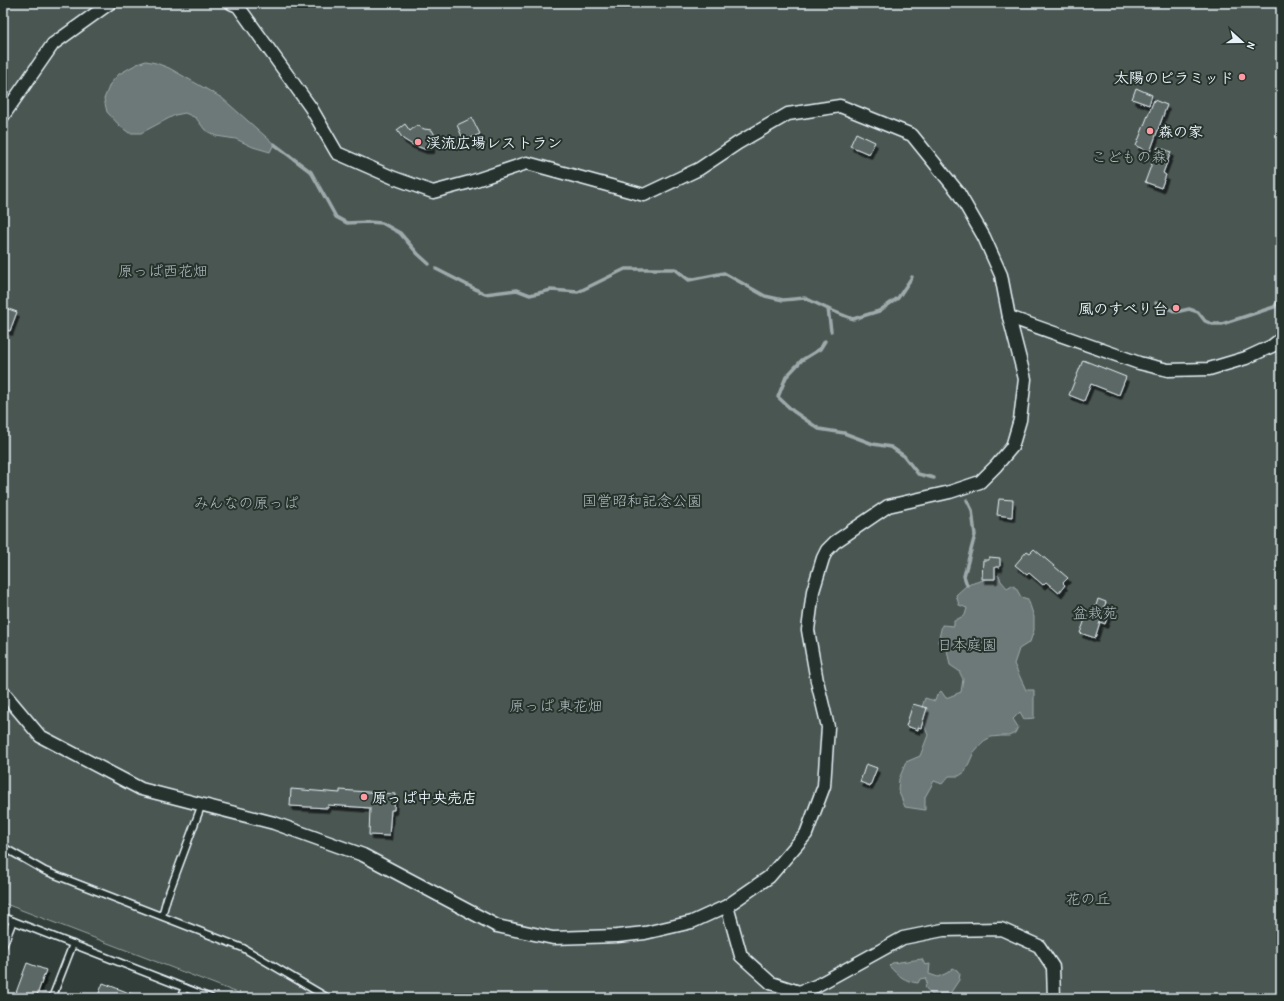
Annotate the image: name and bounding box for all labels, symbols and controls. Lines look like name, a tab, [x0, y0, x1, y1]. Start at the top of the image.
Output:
north arrow	[1222, 22, 1262, 62]
text: N	[1244, 40, 1259, 51]
place label: 太陽のピラミッド	[1114, 67, 1234, 88]
marker: 太陽のピラミッド	[1237, 72, 1247, 82]
place label: 森の家	[1158, 121, 1203, 142]
marker: 森の家	[1145, 126, 1155, 136]
place label: 渓流広場レストラン	[426, 132, 562, 153]
marker: 渓流広場レストラン	[413, 137, 423, 147]
park label: こどもの森	[1091, 146, 1167, 167]
park label: 原っぱ西花畑	[118, 260, 208, 281]
place label: 風のすべり台	[1078, 298, 1168, 319]
marker: 風のすべり台	[1171, 303, 1181, 313]
park label: 国営昭和記念公園	[582, 490, 702, 511]
park label: みんなの原っぱ	[193, 492, 299, 513]
park label: 盆栽苑	[1072, 602, 1118, 623]
park label: 日本庭園	[937, 634, 997, 655]
park label: 原っぱ 東花畑	[509, 695, 603, 716]
place label: 原っぱ中央売店	[372, 787, 477, 808]
marker: 原っぱ中央売店	[359, 792, 369, 802]
park label: 花の丘	[1065, 888, 1111, 909]

